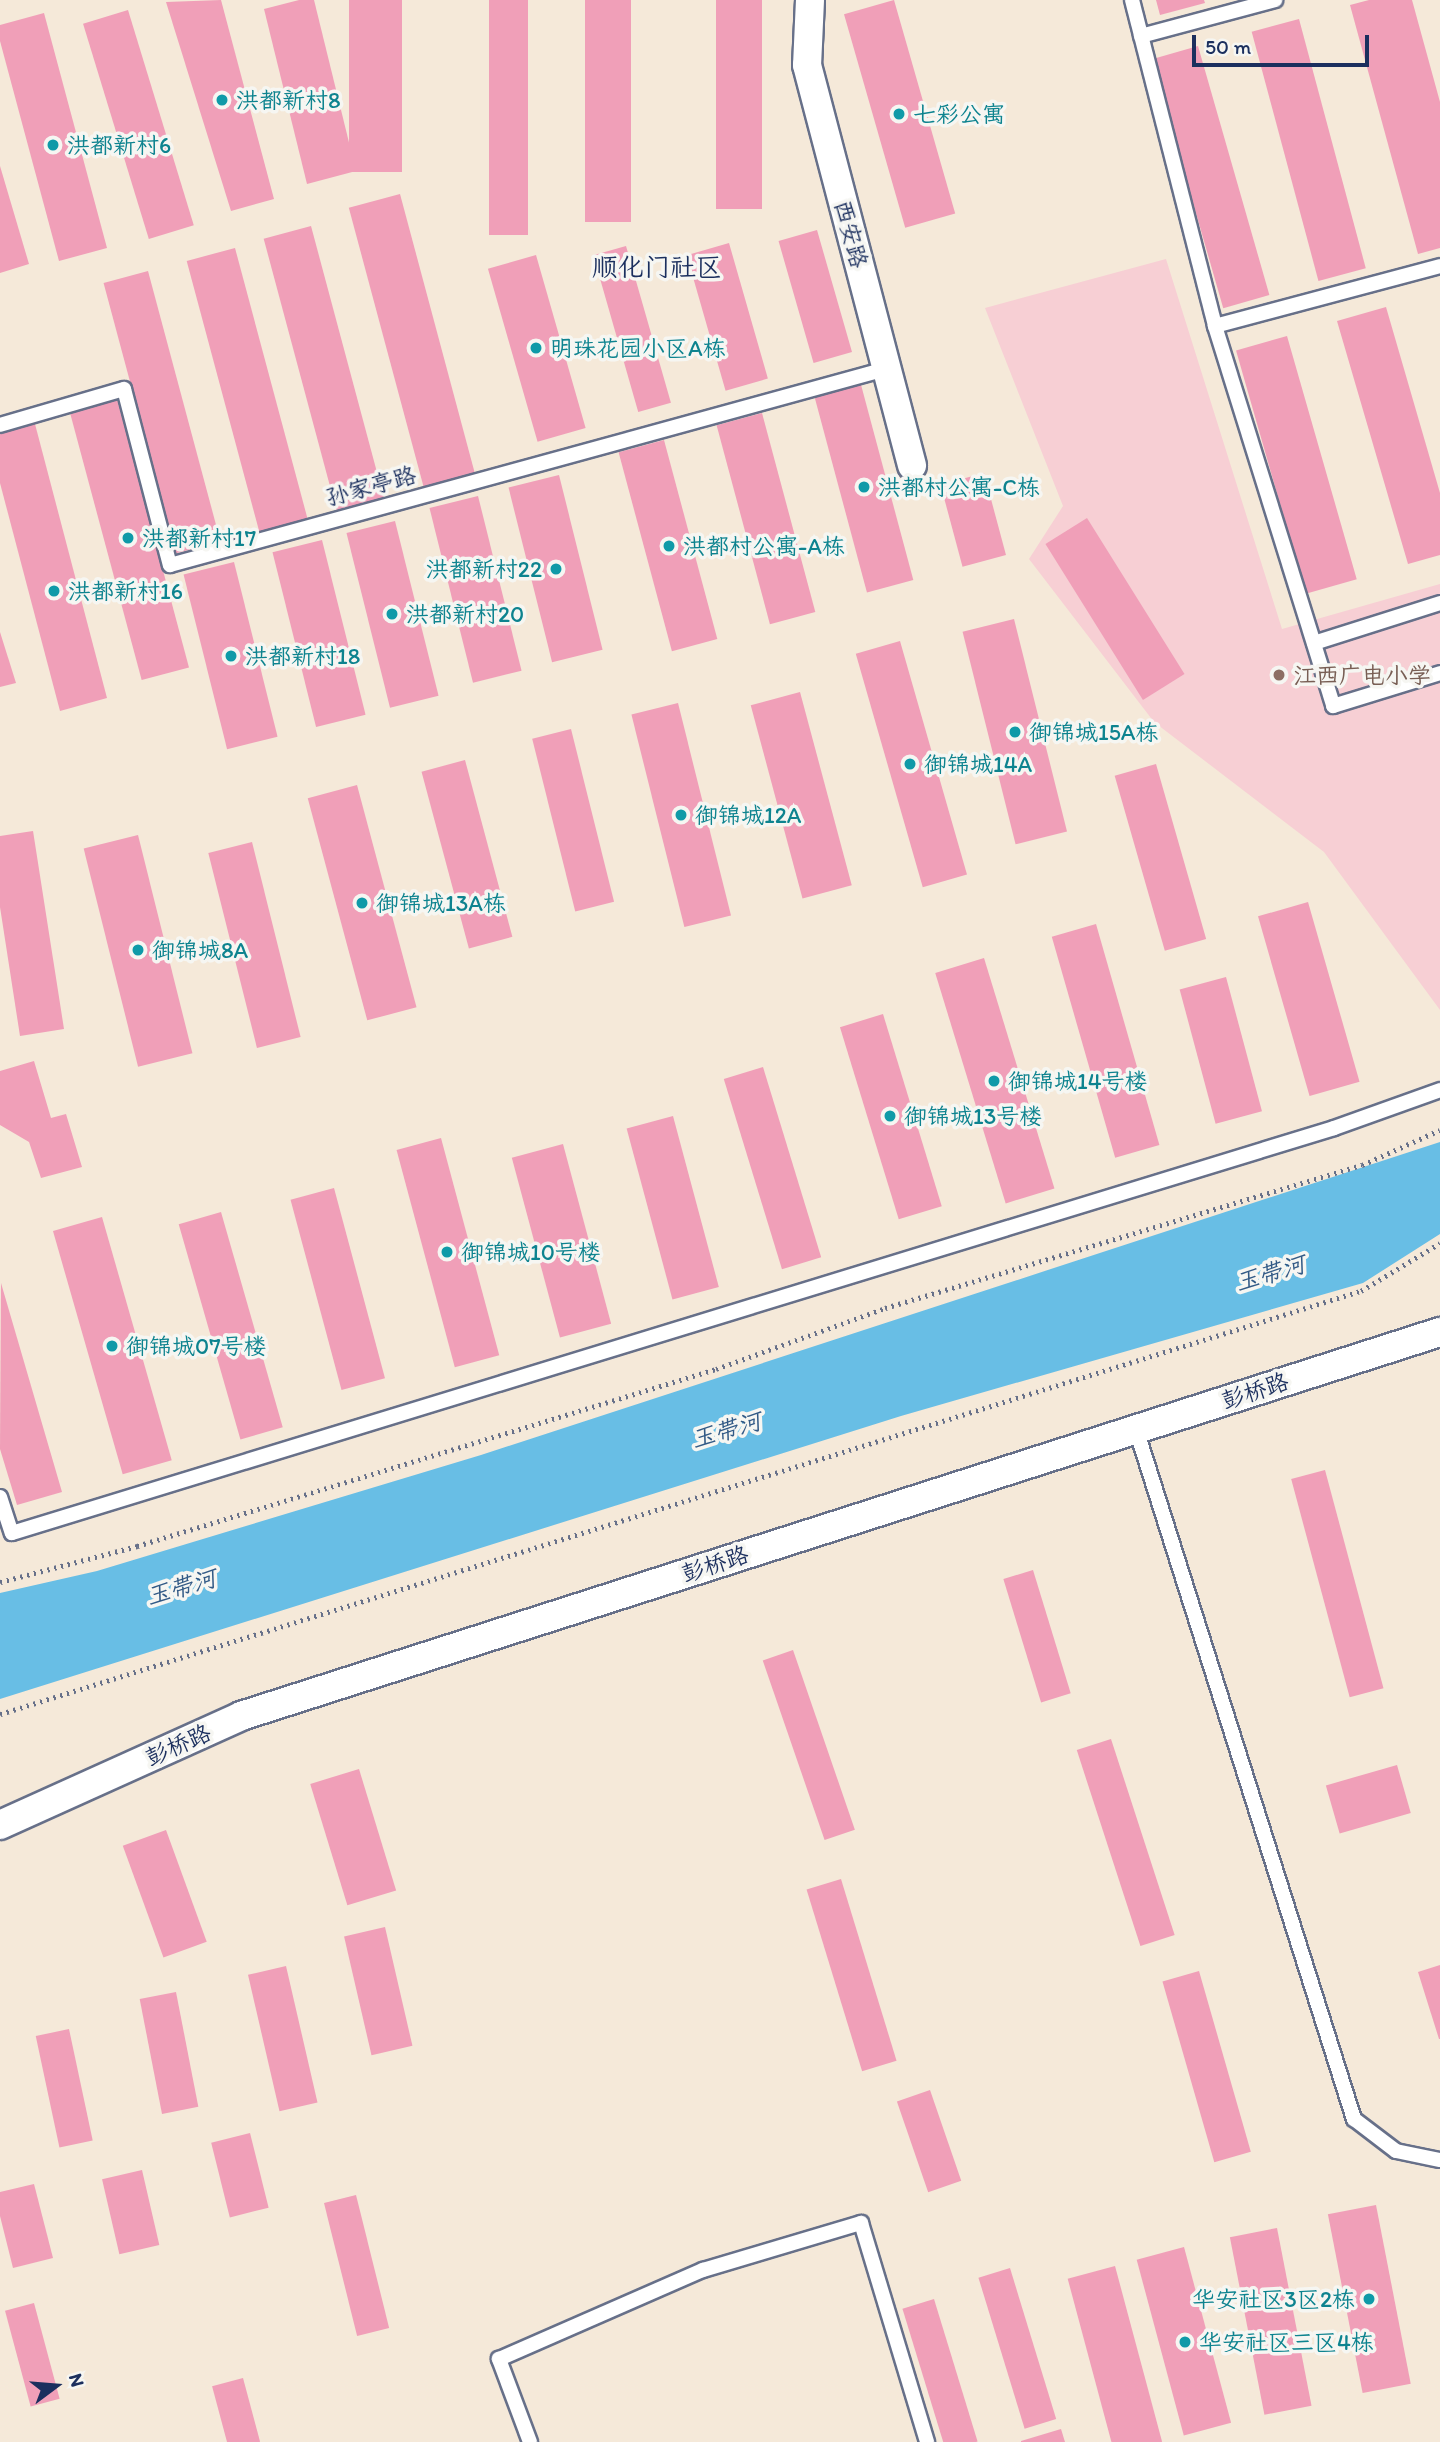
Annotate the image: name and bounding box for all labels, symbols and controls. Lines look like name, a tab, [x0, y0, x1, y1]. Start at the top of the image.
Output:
scale bar	[1195, 21, 1372, 65]
text: 50 m	[1205, 34, 1251, 59]
place label: 洪都新村8	[236, 86, 341, 114]
marker: 洪都新村8	[214, 92, 230, 108]
place label: 七彩公寓	[913, 100, 1005, 128]
marker: 七彩公寓	[891, 106, 907, 122]
place label: 洪都新村6	[67, 131, 171, 159]
marker: 洪都新村6	[45, 137, 61, 153]
street label: 西安路	[829, 197, 873, 271]
district label: 顺化门社区	[592, 252, 722, 284]
place label: 明珠花园小区A栋	[550, 334, 726, 362]
marker: 明珠花园小区A栋	[528, 340, 544, 356]
street label: 孙家亭路	[323, 461, 419, 511]
place label: 洪都村公寓-C栋	[878, 473, 1040, 501]
marker: 洪都村公寓-C栋	[856, 479, 872, 495]
place label: 洪都新村17	[142, 524, 256, 552]
marker: 洪都新村17	[120, 530, 136, 546]
place label: 洪都村公寓-A栋	[683, 532, 845, 560]
marker: 洪都村公寓-A栋	[661, 538, 677, 554]
place label: 洪都新村22	[426, 555, 542, 583]
marker: 洪都新村22	[548, 561, 564, 577]
place label: 洪都新村16	[68, 577, 183, 605]
marker: 洪都新村16	[46, 583, 62, 599]
place label: 洪都新村20	[406, 600, 524, 628]
marker: 洪都新村20	[384, 606, 400, 622]
place label: 洪都新村18	[245, 642, 360, 670]
marker: 洪都新村18	[223, 648, 239, 664]
place label: 江西广电小学	[1293, 661, 1431, 689]
marker: 江西广电小学	[1271, 667, 1287, 683]
place label: 御锦城15A栋	[1029, 718, 1158, 746]
marker: 御锦城15A栋	[1007, 724, 1023, 740]
place label: 御锦城14A	[924, 750, 1032, 778]
marker: 御锦城14A	[902, 756, 918, 772]
place label: 御锦城12A	[695, 801, 801, 829]
marker: 御锦城12A	[673, 807, 689, 823]
place label: 御锦城13A栋	[376, 889, 506, 917]
marker: 御锦城13A栋	[354, 895, 370, 911]
place label: 御锦城8A	[152, 936, 248, 964]
marker: 御锦城8A	[130, 942, 146, 958]
place label: 御锦城14号楼	[1008, 1067, 1147, 1095]
marker: 御锦城14号楼	[986, 1073, 1002, 1089]
place label: 御锦城13号楼	[904, 1102, 1042, 1130]
marker: 御锦城13号楼	[882, 1108, 898, 1124]
place label: 御锦城10号楼	[461, 1238, 601, 1266]
marker: 御锦城10号楼	[439, 1244, 455, 1260]
water label: 玉带河	[1231, 1249, 1309, 1297]
place label: 御锦城07号楼	[126, 1332, 267, 1360]
marker: 御锦城07号楼	[104, 1338, 120, 1354]
street label: 彭桥路	[1218, 1367, 1292, 1415]
water label: 玉带河	[687, 1406, 765, 1454]
street label: 彭桥路	[678, 1540, 752, 1588]
water label: 玉带河	[142, 1563, 220, 1611]
street label: 彭桥路	[141, 1718, 215, 1772]
place label: 华安社区3区2栋	[1192, 2285, 1355, 2313]
marker: 华安社区3区2栋	[1361, 2291, 1377, 2307]
place label: 华安社区三区4栋	[1199, 2328, 1374, 2356]
marker: 华安社区三区4栋	[1177, 2334, 1193, 2350]
north arrow	[21, 2351, 91, 2421]
text: N	[64, 2371, 89, 2389]

